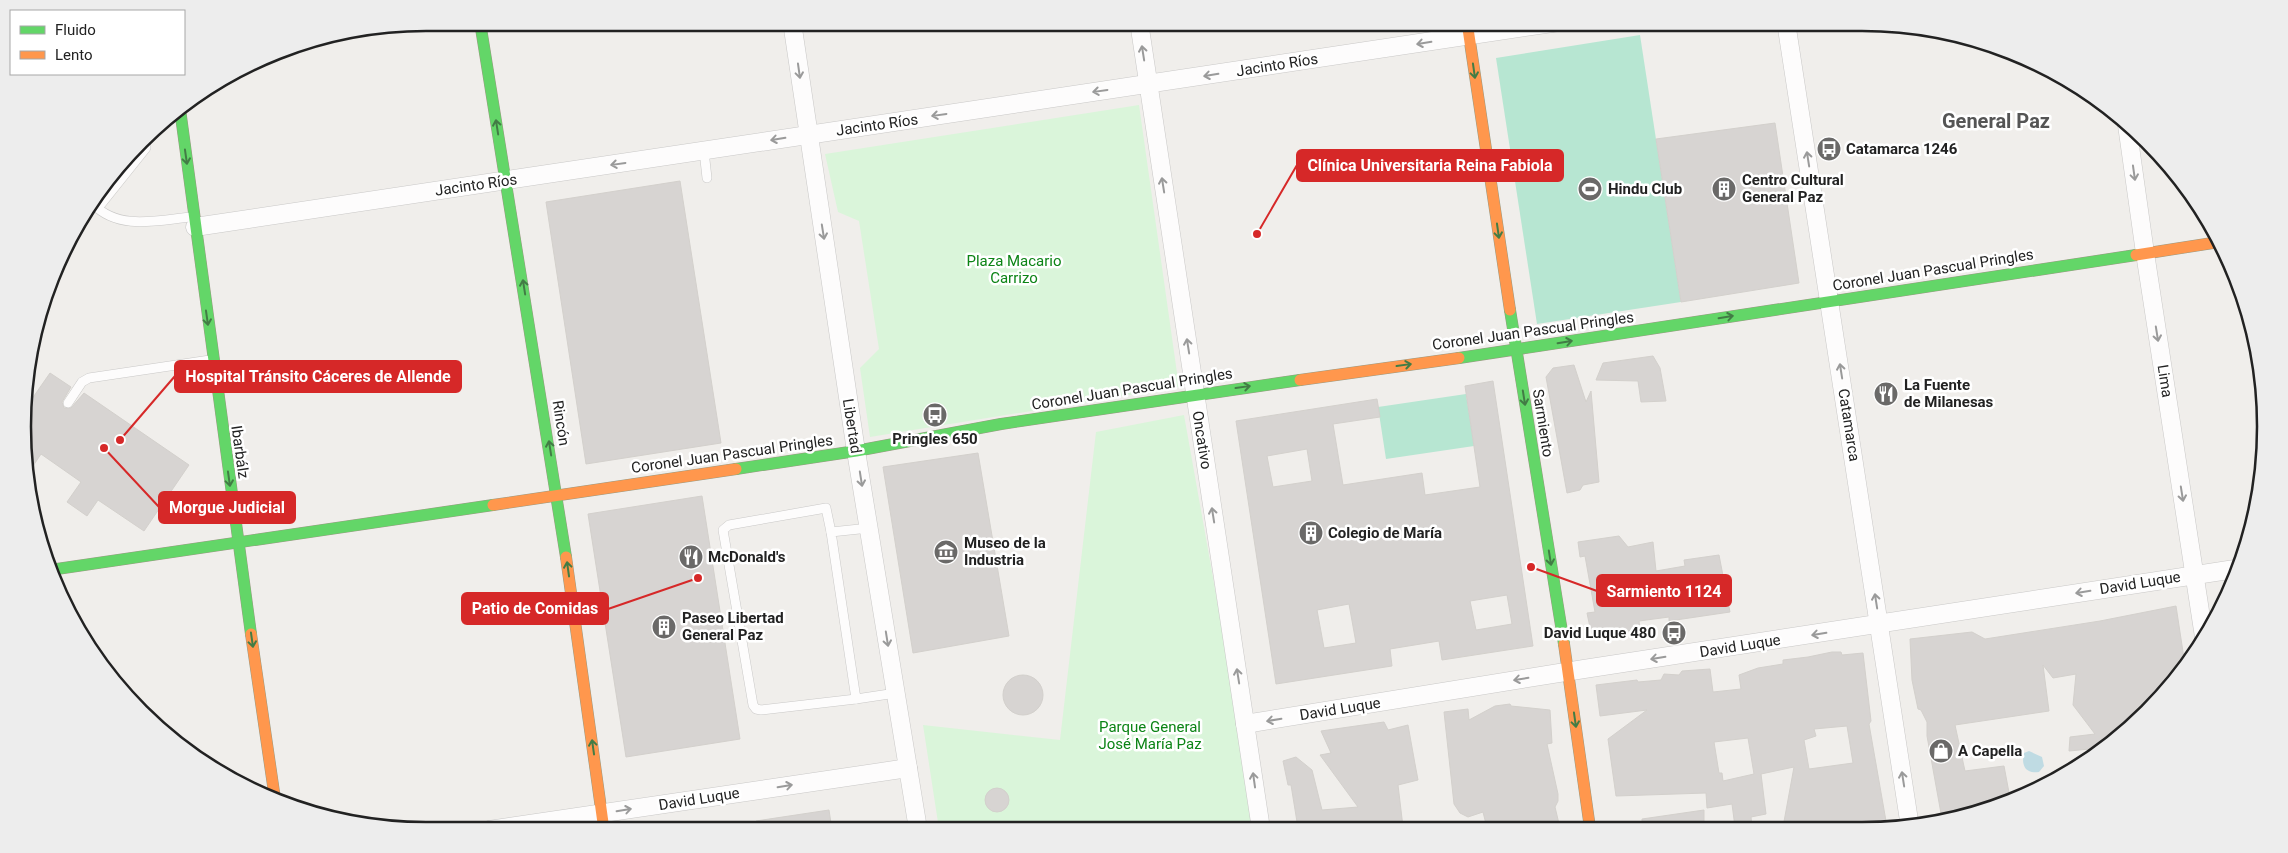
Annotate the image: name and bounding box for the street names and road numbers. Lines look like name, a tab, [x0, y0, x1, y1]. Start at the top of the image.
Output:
street label: Jacinto Ríos	[1235, 50, 1319, 80]
street label: Jacinto Ríos	[835, 110, 919, 140]
street label: Jacinto Ríos	[434, 170, 518, 200]
street label: Coronel Juan Pascual Pringles	[1831, 245, 2035, 295]
street label: Coronel Juan Pascual Pringles	[1431, 308, 1635, 354]
street label: Lima	[2154, 363, 2176, 399]
street label: Coronel Juan Pascual Pringles	[1030, 364, 1234, 414]
street label: Catamarca	[1834, 387, 1864, 463]
street label: Sarmiento	[1529, 388, 1557, 458]
street label: Libertad	[839, 397, 865, 455]
street label: Rincón	[549, 399, 573, 447]
street label: Oncativo	[1189, 410, 1215, 470]
street label: Ibarbálz	[227, 424, 253, 480]
street label: Coronel Juan Pascual Pringles	[630, 431, 834, 477]
street label: David Luque	[2098, 568, 2182, 598]
street label: David Luque	[1698, 631, 1782, 661]
street label: David Luque	[1298, 694, 1382, 724]
street label: David Luque	[657, 784, 741, 814]

